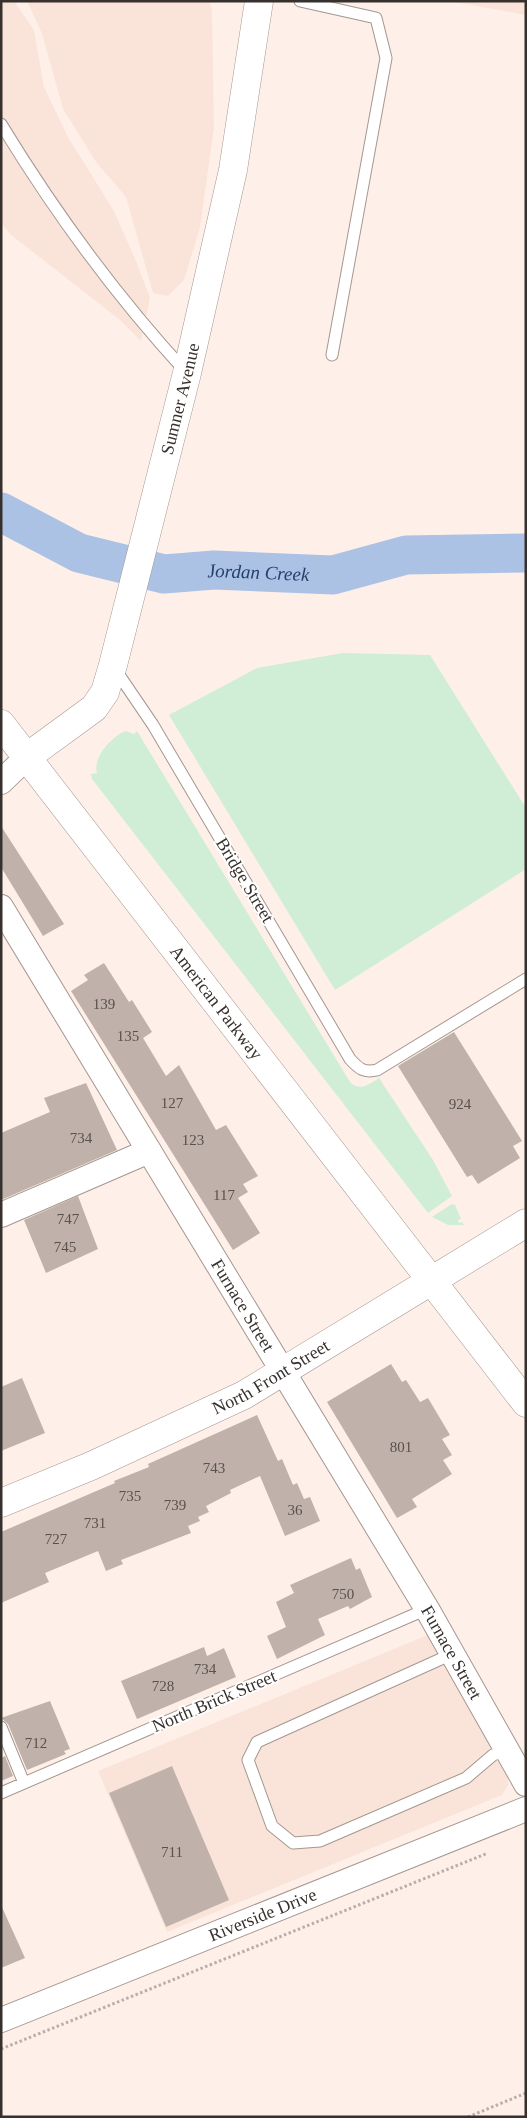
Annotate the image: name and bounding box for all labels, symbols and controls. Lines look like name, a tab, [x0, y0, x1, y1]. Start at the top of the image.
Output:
street label: Sumner Avenue	[157, 341, 203, 457]
water label: Jordan Creek	[206, 559, 310, 585]
street label: Bridge Street	[212, 834, 278, 926]
street label: American Parkway	[166, 942, 267, 1063]
house number: 139	[93, 996, 115, 1012]
house number: 135	[117, 1028, 139, 1044]
house number: 127	[161, 1095, 184, 1111]
house number: 924	[449, 1096, 472, 1112]
house number: 734	[70, 1130, 93, 1146]
house number: 123	[182, 1132, 204, 1148]
house number: 117	[213, 1187, 235, 1203]
house number: 747	[57, 1211, 80, 1227]
house number: 745	[54, 1239, 76, 1255]
street label: Furnace Street	[207, 1256, 278, 1355]
street label: North Front Street	[209, 1335, 333, 1418]
house number: 801	[390, 1439, 412, 1455]
house number: 743	[203, 1460, 225, 1476]
house number: 735	[119, 1488, 141, 1504]
house number: 739	[164, 1497, 186, 1513]
house number: 36	[288, 1502, 303, 1518]
house number: 731	[84, 1515, 106, 1531]
house number: 727	[45, 1531, 68, 1547]
house number: 750	[332, 1586, 354, 1602]
street label: Furnace Street	[417, 1602, 486, 1703]
house number: 734	[194, 1661, 217, 1677]
street label: North Brick Street	[149, 1666, 279, 1736]
house number: 728	[152, 1678, 174, 1694]
house number: 712	[25, 1735, 47, 1751]
house number: 711	[161, 1844, 183, 1860]
street label: Riverside Drive	[206, 1884, 320, 1945]

